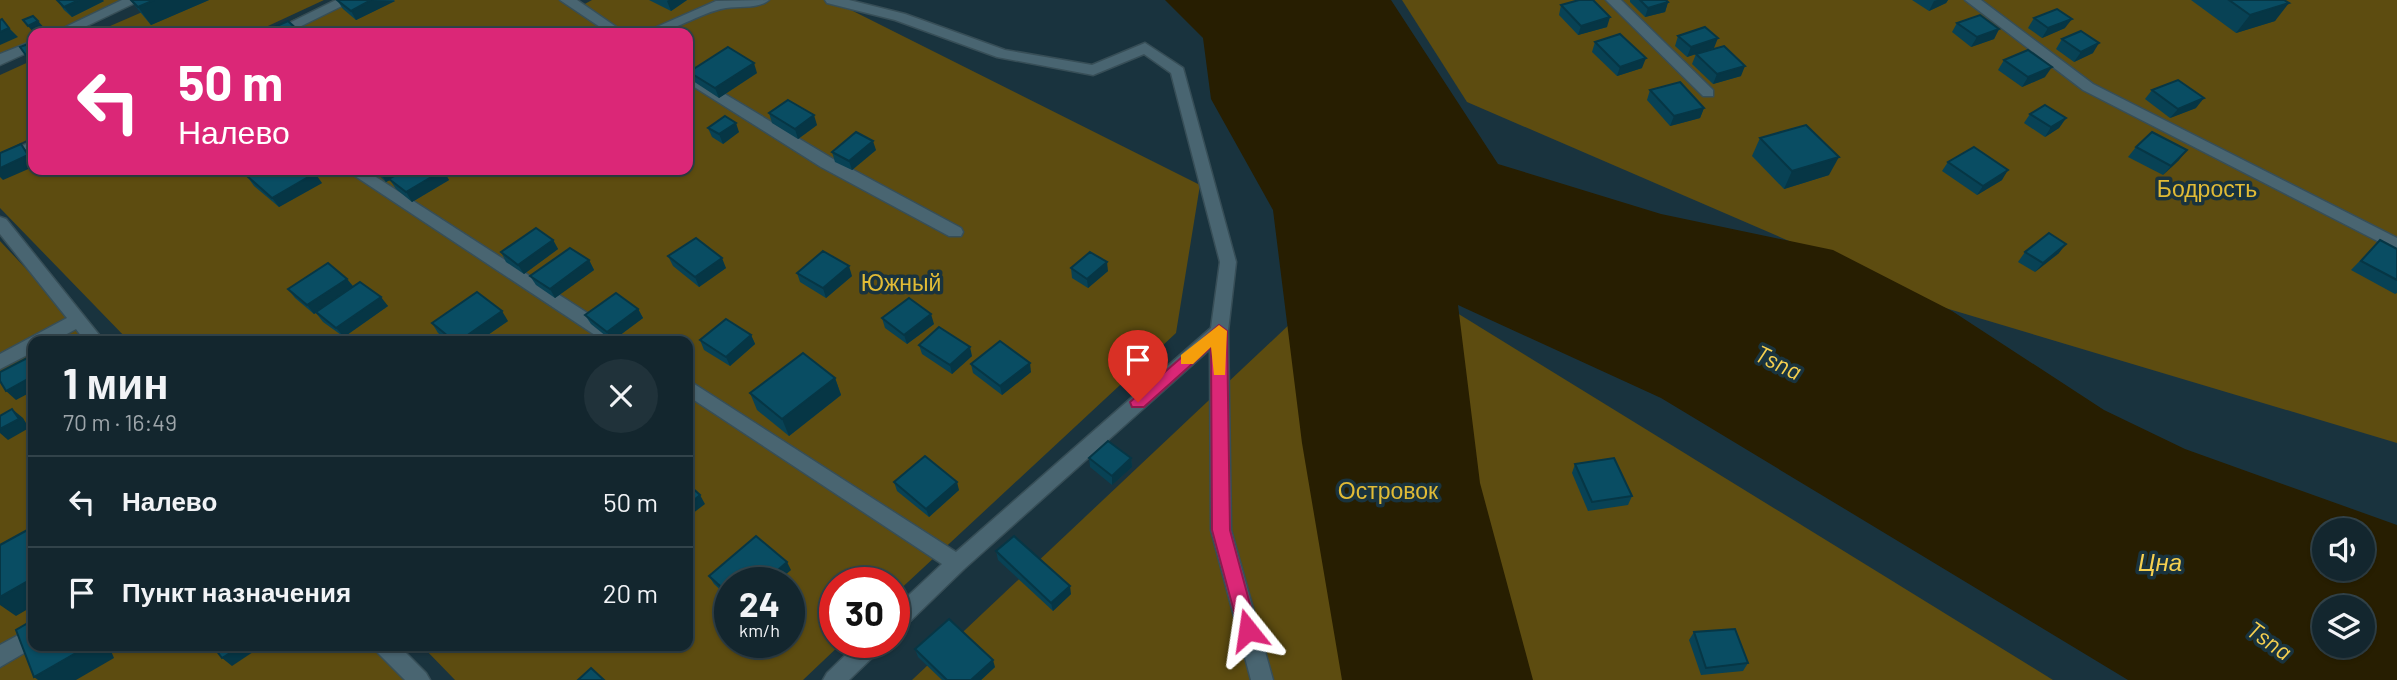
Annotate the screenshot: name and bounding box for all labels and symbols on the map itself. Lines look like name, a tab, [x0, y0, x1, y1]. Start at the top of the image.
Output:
park label: Бодрость	[2157, 174, 2257, 202]
park label: Южный	[861, 268, 941, 296]
pin	[1108, 330, 1168, 402]
water label: Tsna	[1750, 338, 1807, 385]
park label: Островок	[1338, 476, 1439, 504]
water label: Цна	[2138, 547, 2182, 576]
speed limit sign: 30	[819, 567, 910, 658]
position arrow	[1211, 593, 1285, 667]
water label: Tsna	[2242, 614, 2298, 666]

